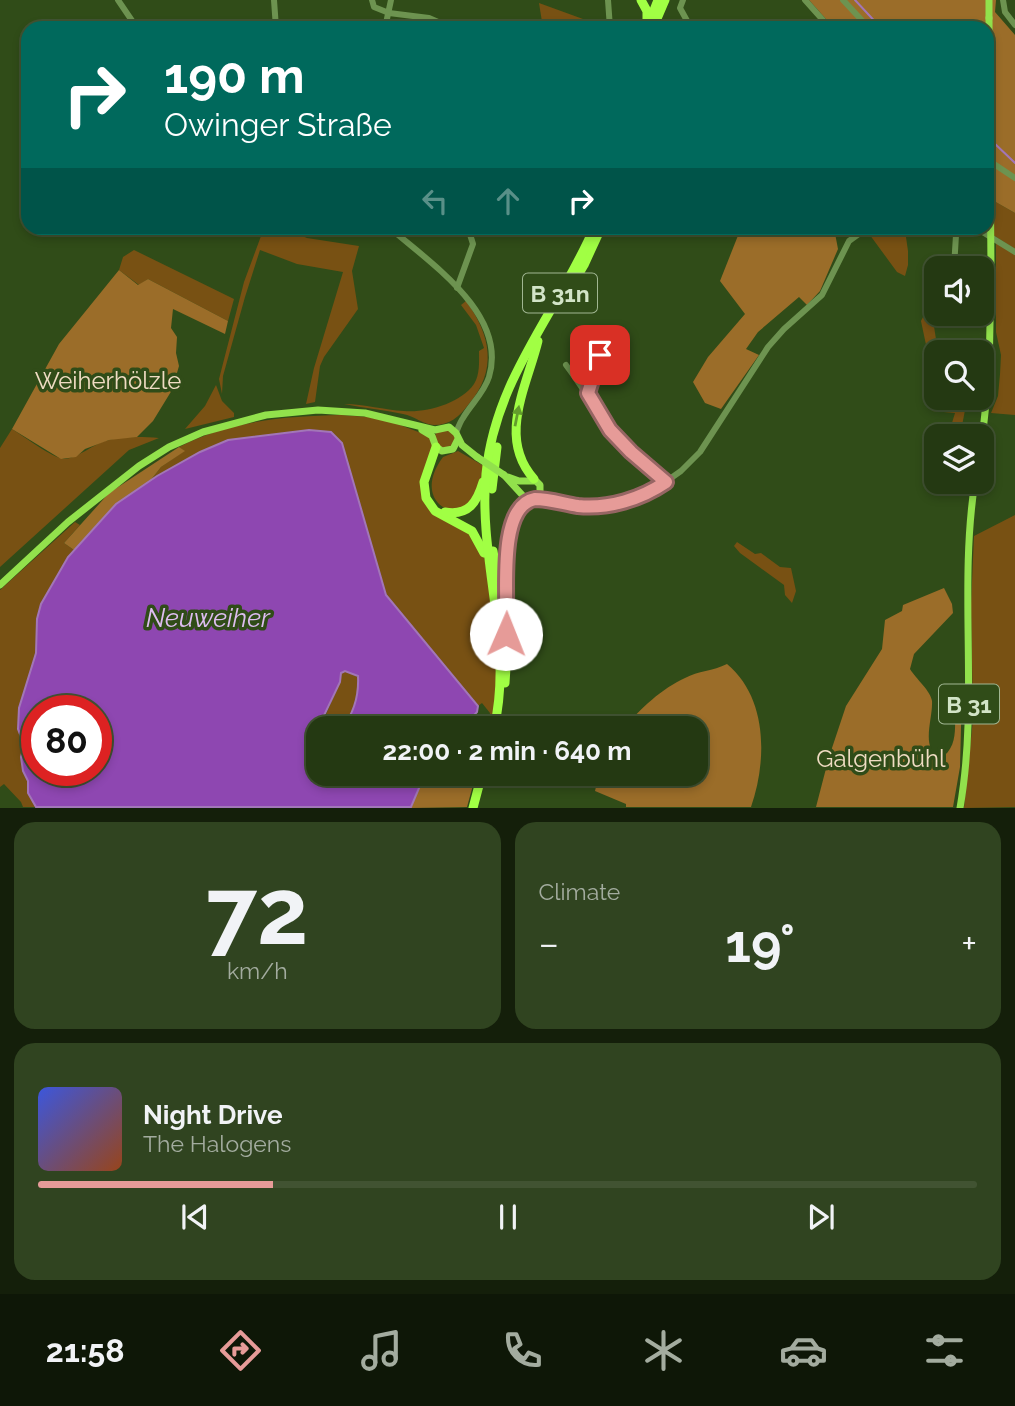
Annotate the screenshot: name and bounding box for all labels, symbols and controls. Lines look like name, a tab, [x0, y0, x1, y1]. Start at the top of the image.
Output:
text: 190 m	[164, 47, 305, 104]
icon: right	[49, 49, 140, 140]
text: Owinger Straße	[164, 106, 392, 143]
icon: left	[416, 182, 454, 220]
icon: ahead	[489, 182, 527, 220]
icon: right	[562, 182, 600, 220]
map controls	[924, 256, 994, 494]
button: sound	[924, 256, 994, 326]
road number: B 31n	[523, 274, 597, 312]
pin	[570, 325, 630, 385]
icon: arrive	[581, 336, 619, 374]
button: search	[924, 340, 994, 410]
park label: Weiherhölzle	[35, 366, 181, 395]
one-way arrow	[512, 405, 523, 427]
button: layers	[924, 424, 994, 494]
position arrow	[469, 597, 543, 671]
water label: Neuweiher	[146, 603, 271, 633]
road number: B 31	[939, 684, 999, 724]
speed limit sign: 80	[21, 695, 112, 786]
text: 22:00 · 2 min · 640 m	[383, 736, 631, 766]
park label: Galgenbühl	[816, 744, 946, 773]
text: 72	[206, 858, 308, 965]
text: Climate	[539, 878, 620, 905]
text: 19°	[725, 913, 795, 974]
text: −	[539, 921, 559, 966]
text: +	[961, 921, 977, 966]
text: km/h	[227, 957, 288, 984]
text: Night Drive	[143, 1100, 282, 1130]
text: The Halogens	[143, 1130, 291, 1157]
icon: previous	[176, 1198, 214, 1236]
icon: pause	[489, 1198, 527, 1236]
icon: next	[802, 1198, 840, 1236]
icon: directions	[216, 1326, 265, 1375]
icon: music	[357, 1326, 406, 1375]
icon: phone	[498, 1326, 547, 1375]
icon: climate	[639, 1326, 688, 1375]
icon: car	[779, 1326, 828, 1375]
icon: filters	[920, 1326, 969, 1375]
text: 21:58	[46, 1332, 125, 1369]

